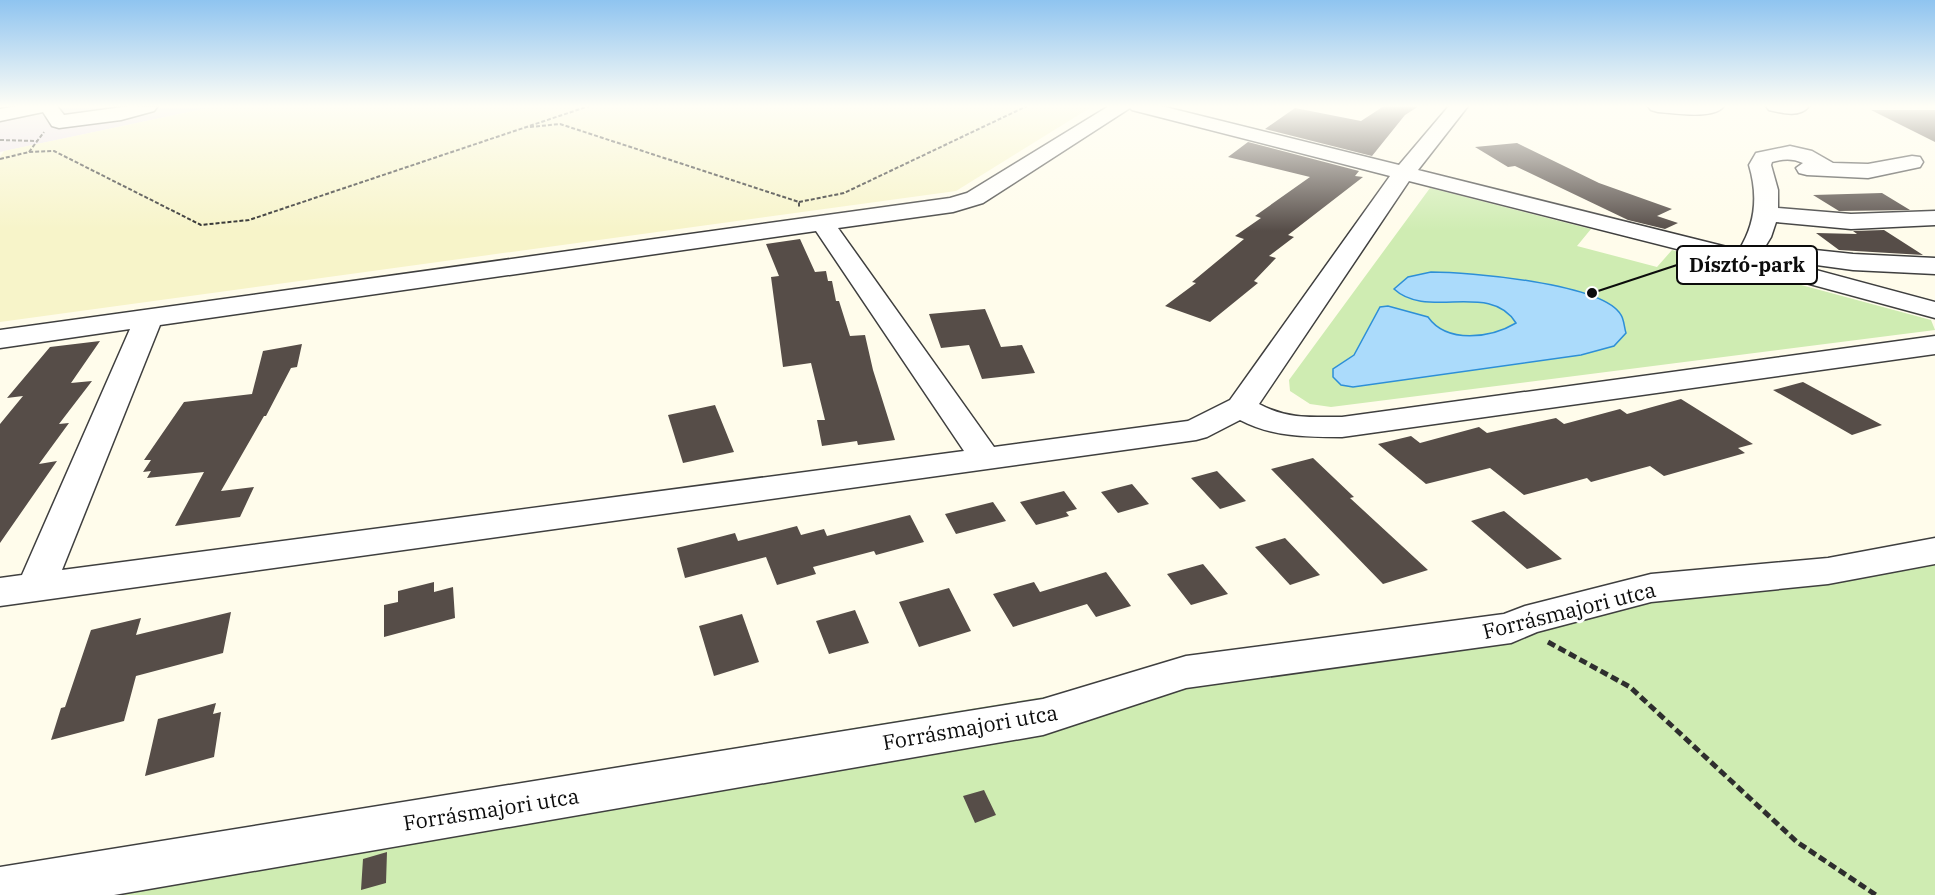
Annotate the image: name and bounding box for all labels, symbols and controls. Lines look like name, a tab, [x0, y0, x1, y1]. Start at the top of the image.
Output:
callout: Dísztó-park	[1677, 246, 1817, 284]
text: Dísztó-park	[1689, 251, 1806, 278]
street label: Forrásmajori utca	[1479, 575, 1659, 645]
street label: Forrásmajori utca	[880, 698, 1060, 756]
street label: Forrásmajori utca	[401, 781, 581, 837]

